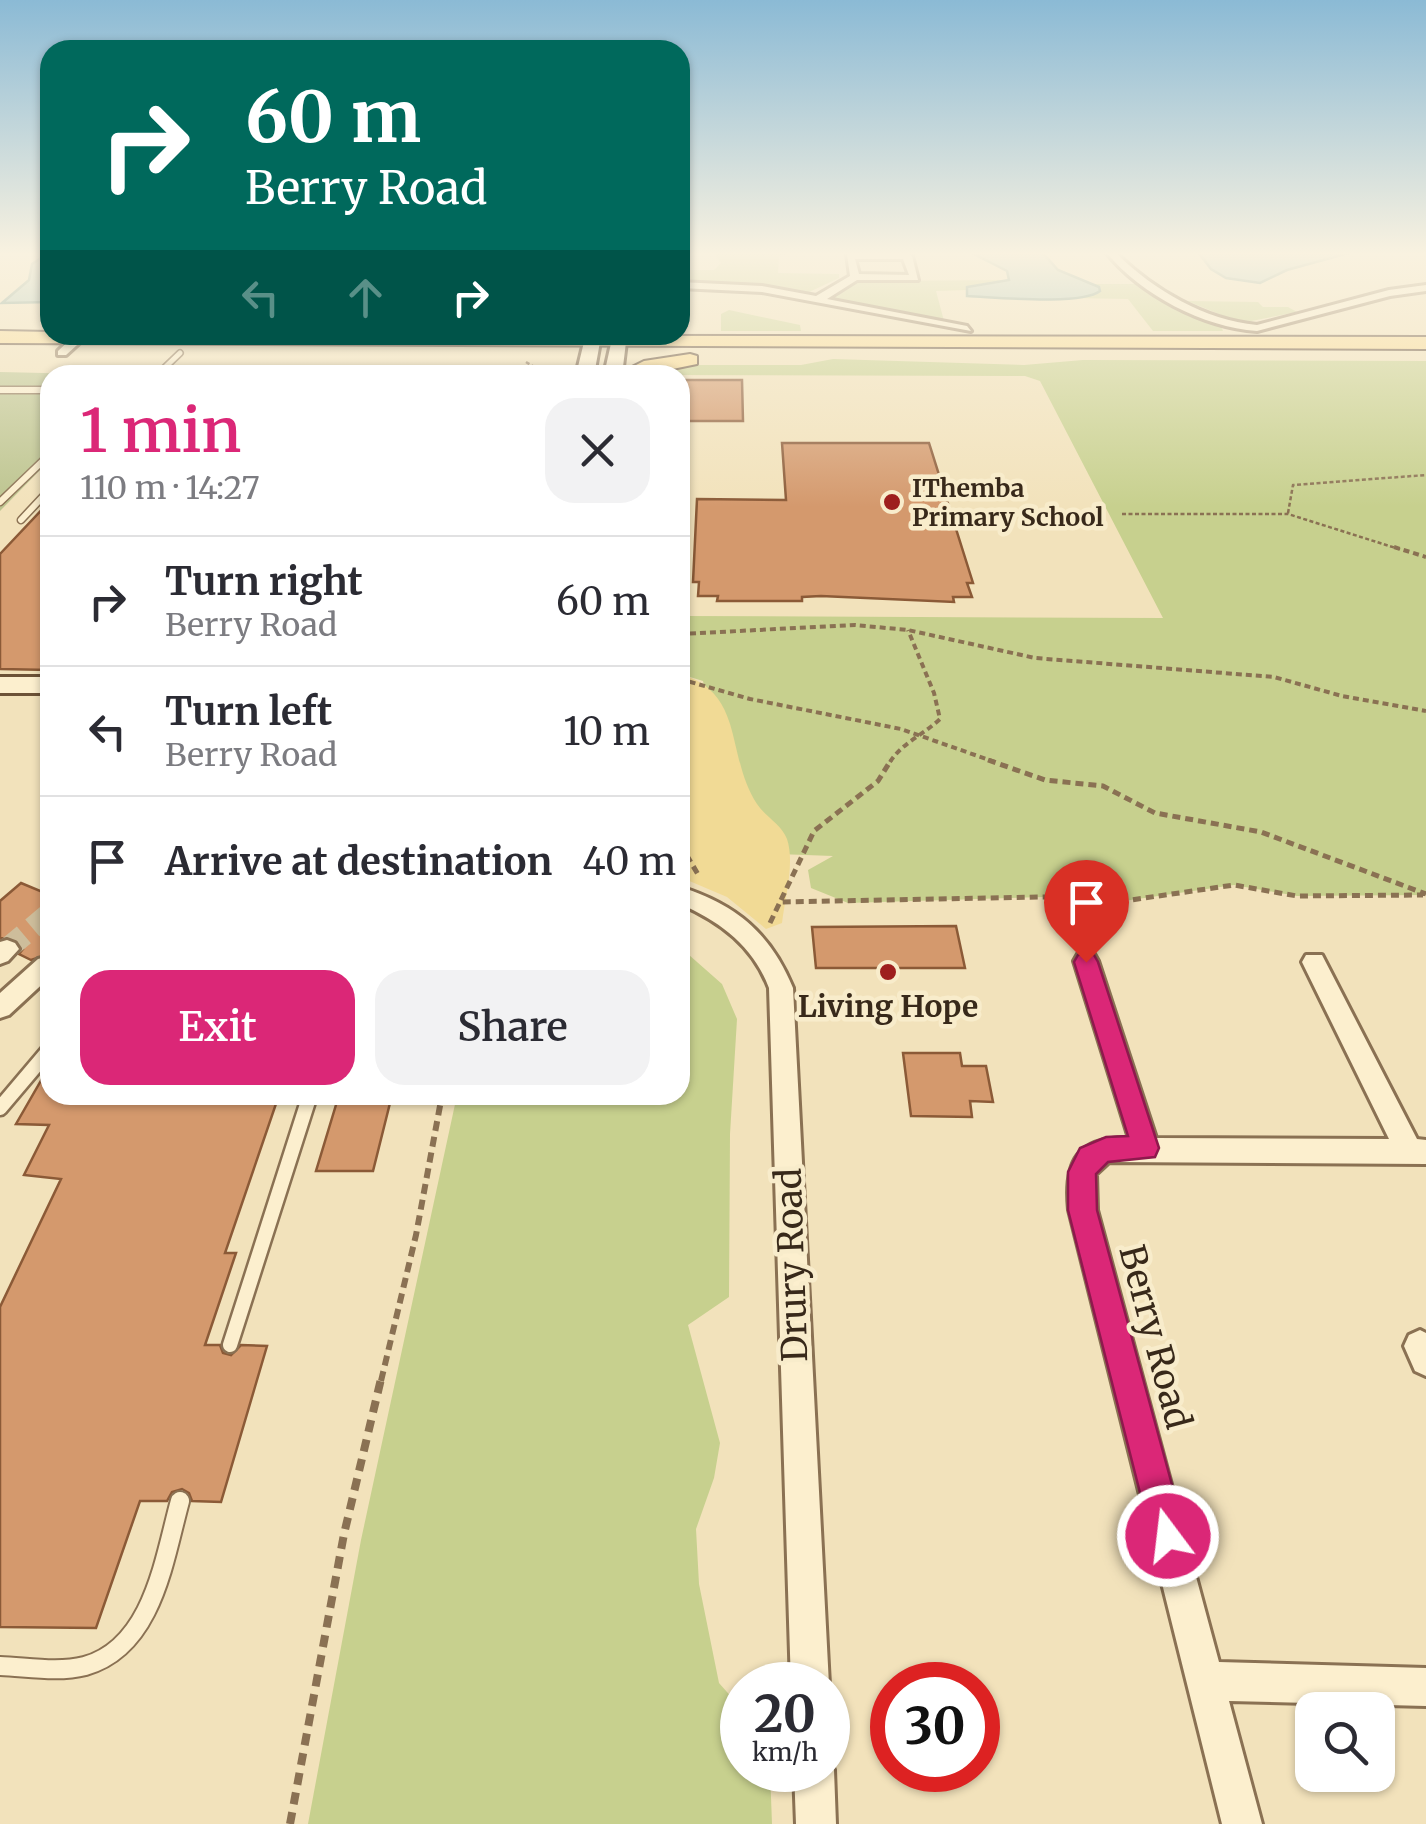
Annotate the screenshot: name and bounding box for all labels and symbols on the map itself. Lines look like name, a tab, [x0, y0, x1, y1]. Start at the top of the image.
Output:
place label: IThemba Primary School	[912, 472, 1104, 533]
marker: IThemba Primary School	[881, 491, 903, 513]
pin	[1044, 860, 1129, 963]
marker: Living Hope	[877, 961, 899, 983]
place label: Living Hope	[798, 987, 978, 1025]
street label: Drury Road	[767, 1167, 817, 1363]
street label: Berry Road	[1109, 1240, 1201, 1434]
position arrow	[1116, 1484, 1220, 1588]
speed limit sign: 30	[870, 1662, 1000, 1792]

